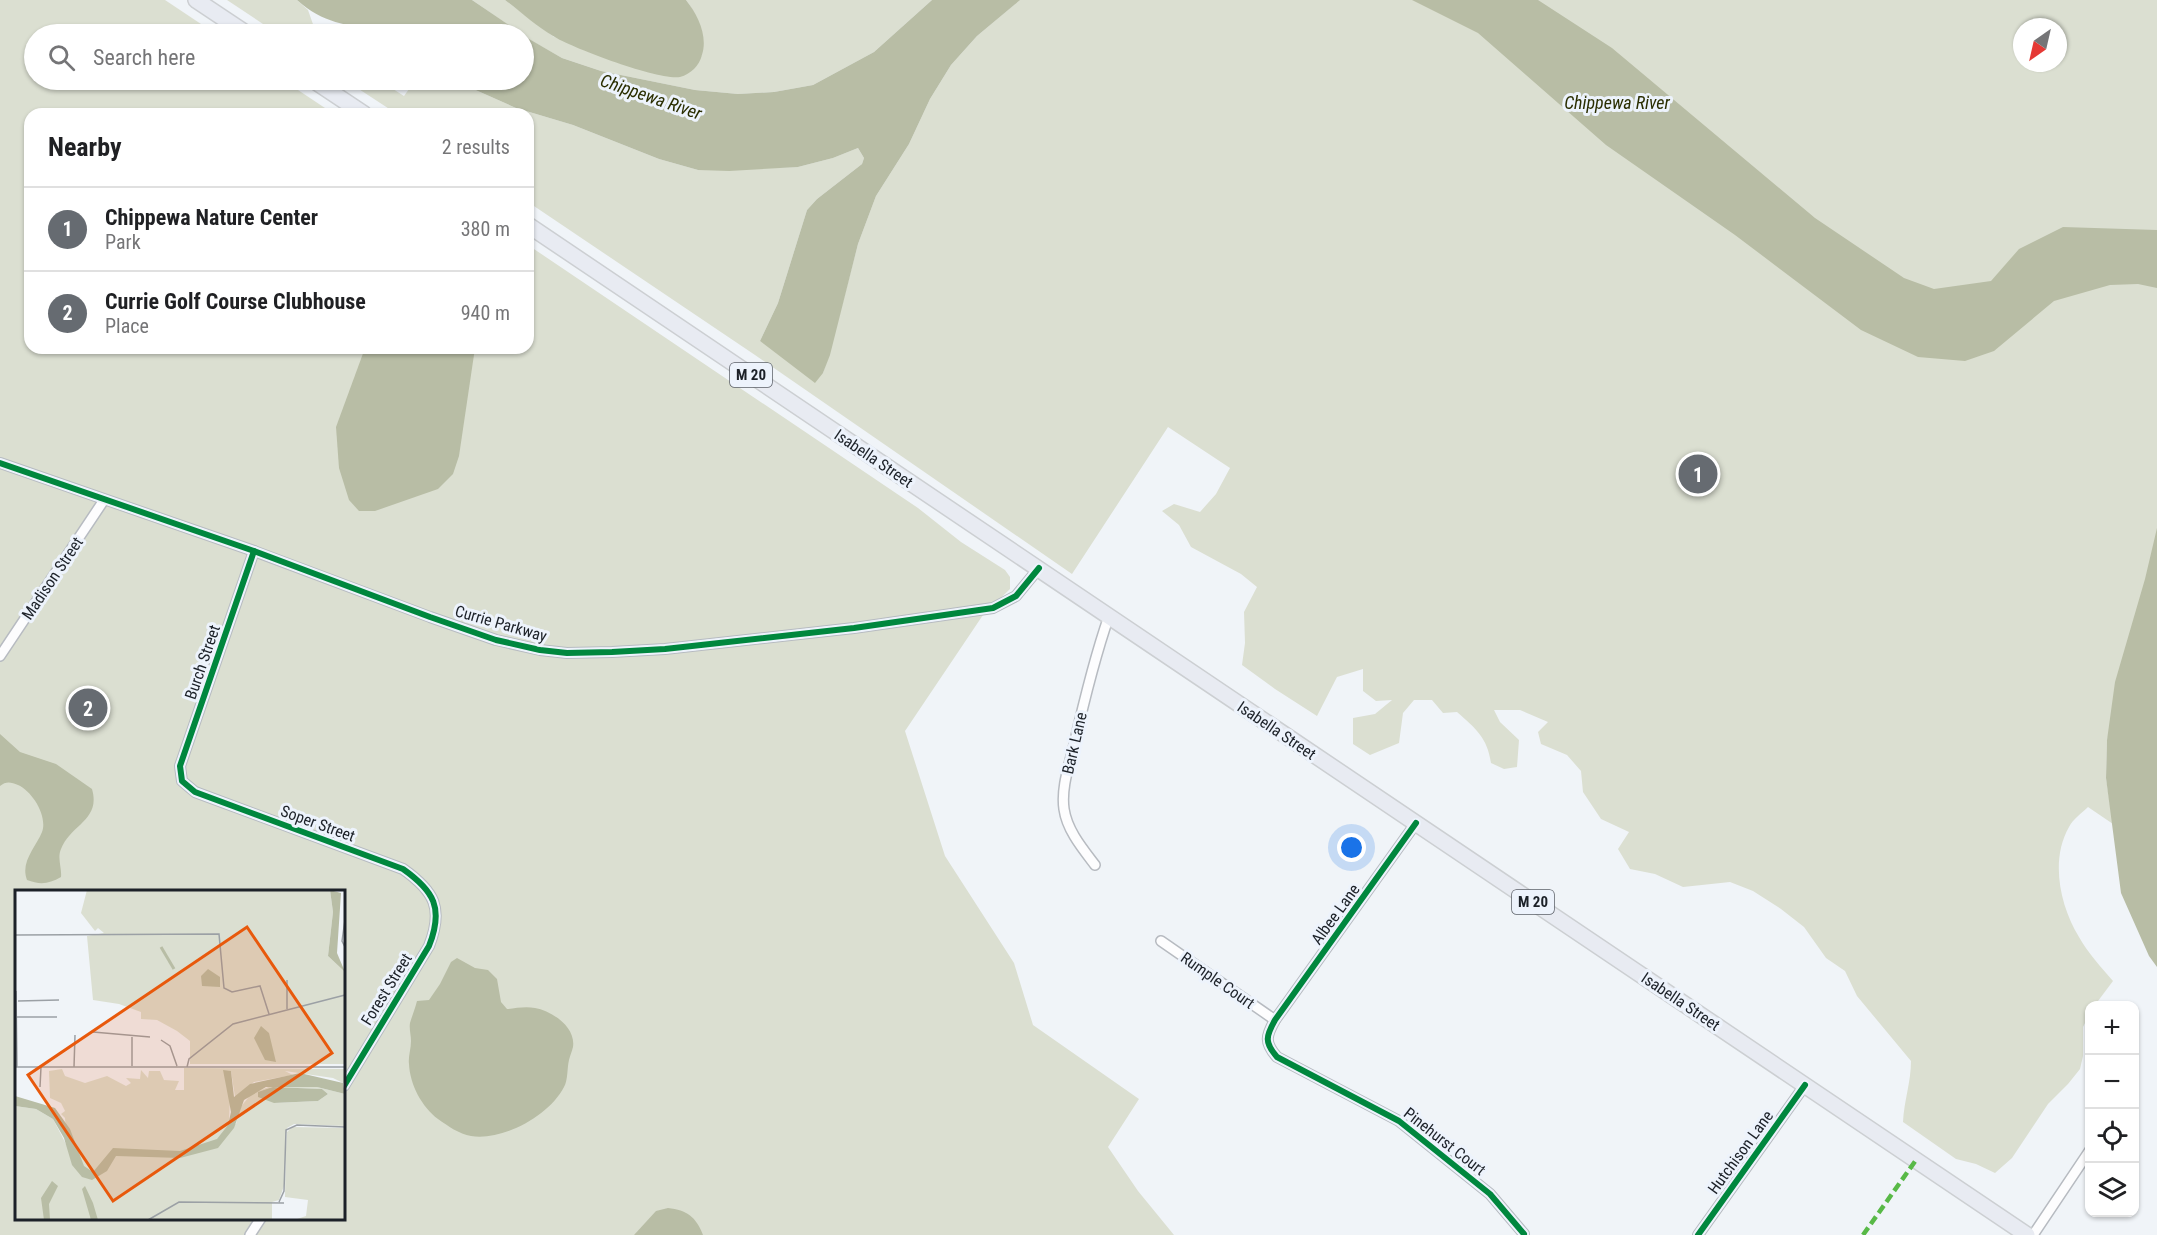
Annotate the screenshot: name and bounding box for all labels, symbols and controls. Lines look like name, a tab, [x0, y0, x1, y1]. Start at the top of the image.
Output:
north arrow	[2013, 18, 2067, 72]
search box	[24, 24, 534, 90]
icon: search	[45, 41, 78, 74]
text: Search here	[93, 45, 195, 70]
water label: Chippewa River	[598, 69, 705, 124]
water label: Chippewa River	[1564, 92, 1671, 113]
text: Nearby	[48, 132, 122, 162]
text: 2 results	[442, 135, 510, 159]
text: Chippewa Nature Center	[105, 205, 318, 230]
text: 1	[62, 217, 73, 241]
text: 380 m	[461, 217, 510, 241]
text: Park	[105, 230, 141, 254]
text: Currie Golf Course Clubhouse	[105, 289, 366, 314]
text: 2	[62, 301, 73, 325]
text: 940 m	[461, 301, 510, 325]
text: Place	[105, 314, 149, 338]
road number: M 20	[730, 363, 772, 387]
street label: Isabella Street	[831, 425, 917, 492]
pin: 1	[1678, 452, 1718, 496]
street label: Madison Street	[18, 533, 87, 623]
street label: Currie Parkway	[453, 601, 549, 646]
street label: Burch Street	[181, 622, 224, 702]
pin: 2	[68, 686, 107, 730]
street label: Isabella Street	[1234, 697, 1320, 764]
street label: Bark Lane	[1058, 710, 1091, 776]
street label: Soper Street	[278, 801, 358, 846]
your location	[1337, 833, 1366, 862]
street label: Albee Lane	[1307, 880, 1364, 948]
inset map	[15, 890, 345, 1220]
road number: M 20	[1512, 890, 1554, 914]
street label: Rumple Court	[1177, 948, 1259, 1013]
street label: Forest Street	[357, 950, 416, 1029]
street label: Isabella Street	[1638, 968, 1724, 1035]
map controls	[2085, 1001, 2139, 1217]
button: +	[2085, 1001, 2139, 1055]
button: −	[2085, 1055, 2139, 1109]
street label: Pinehurst Court	[1400, 1104, 1490, 1179]
street label: Hutchison Lane	[1704, 1107, 1777, 1198]
button: locate	[2085, 1109, 2139, 1163]
button: layers	[2085, 1163, 2139, 1217]

